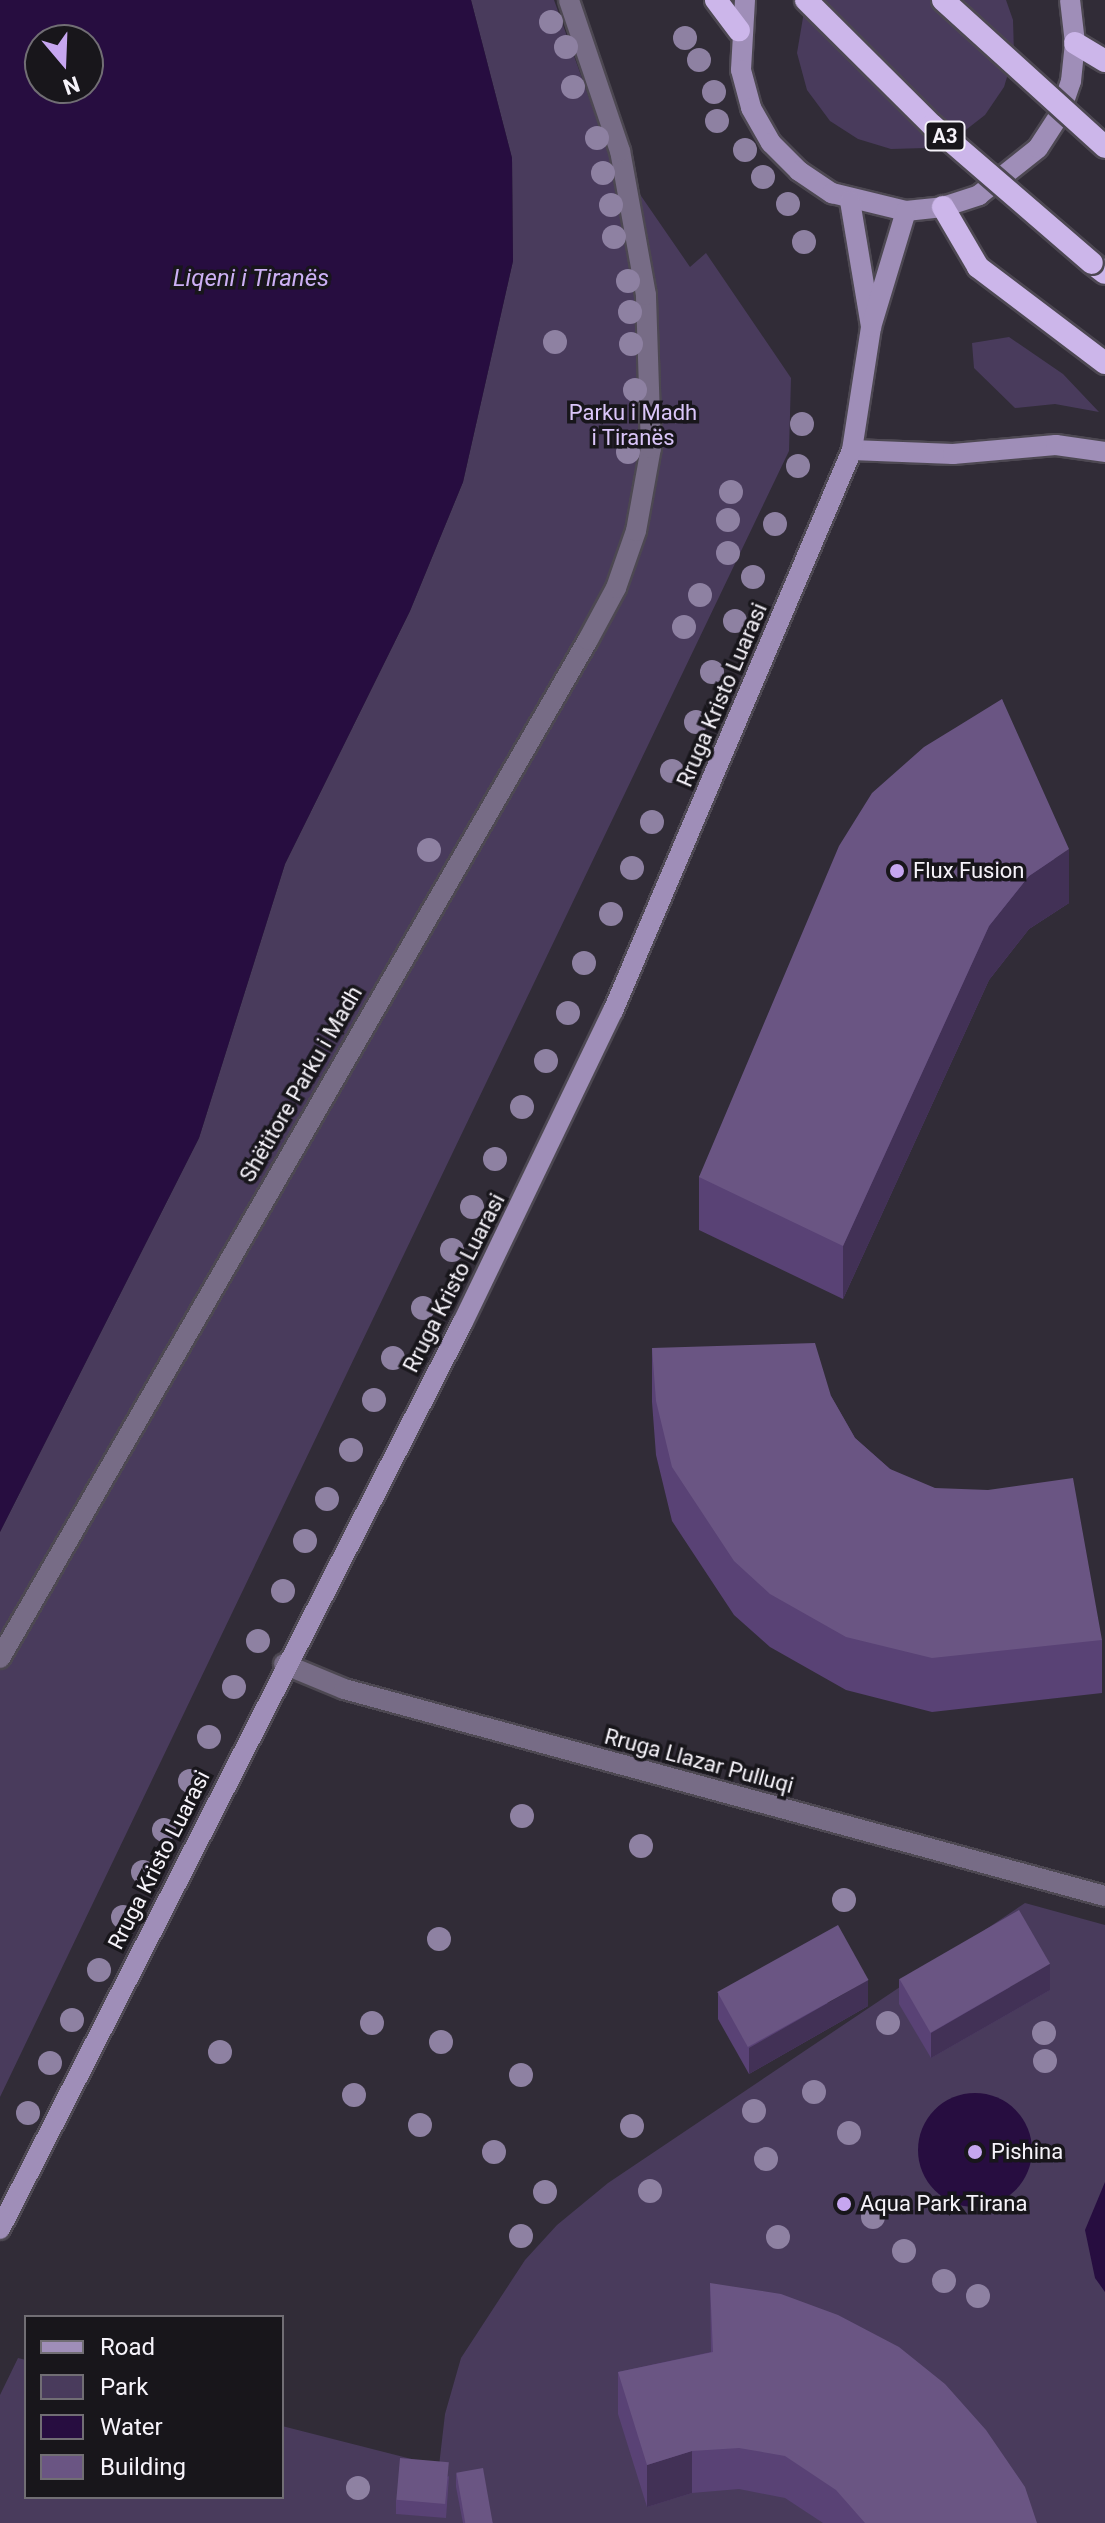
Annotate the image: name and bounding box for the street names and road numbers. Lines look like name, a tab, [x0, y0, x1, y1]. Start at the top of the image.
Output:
road number: A3	[923, 120, 967, 152]
street label: Rruga Kristo Luarasi	[671, 599, 773, 791]
street label: Shëtitore Parku i Madh	[234, 981, 368, 1187]
street label: Rruga Kristo Luarasi	[398, 1189, 510, 1377]
street label: Rruga Llazar Pulluqi	[602, 1723, 796, 1799]
street label: Rruga Kristo Luarasi	[103, 1766, 215, 1954]

